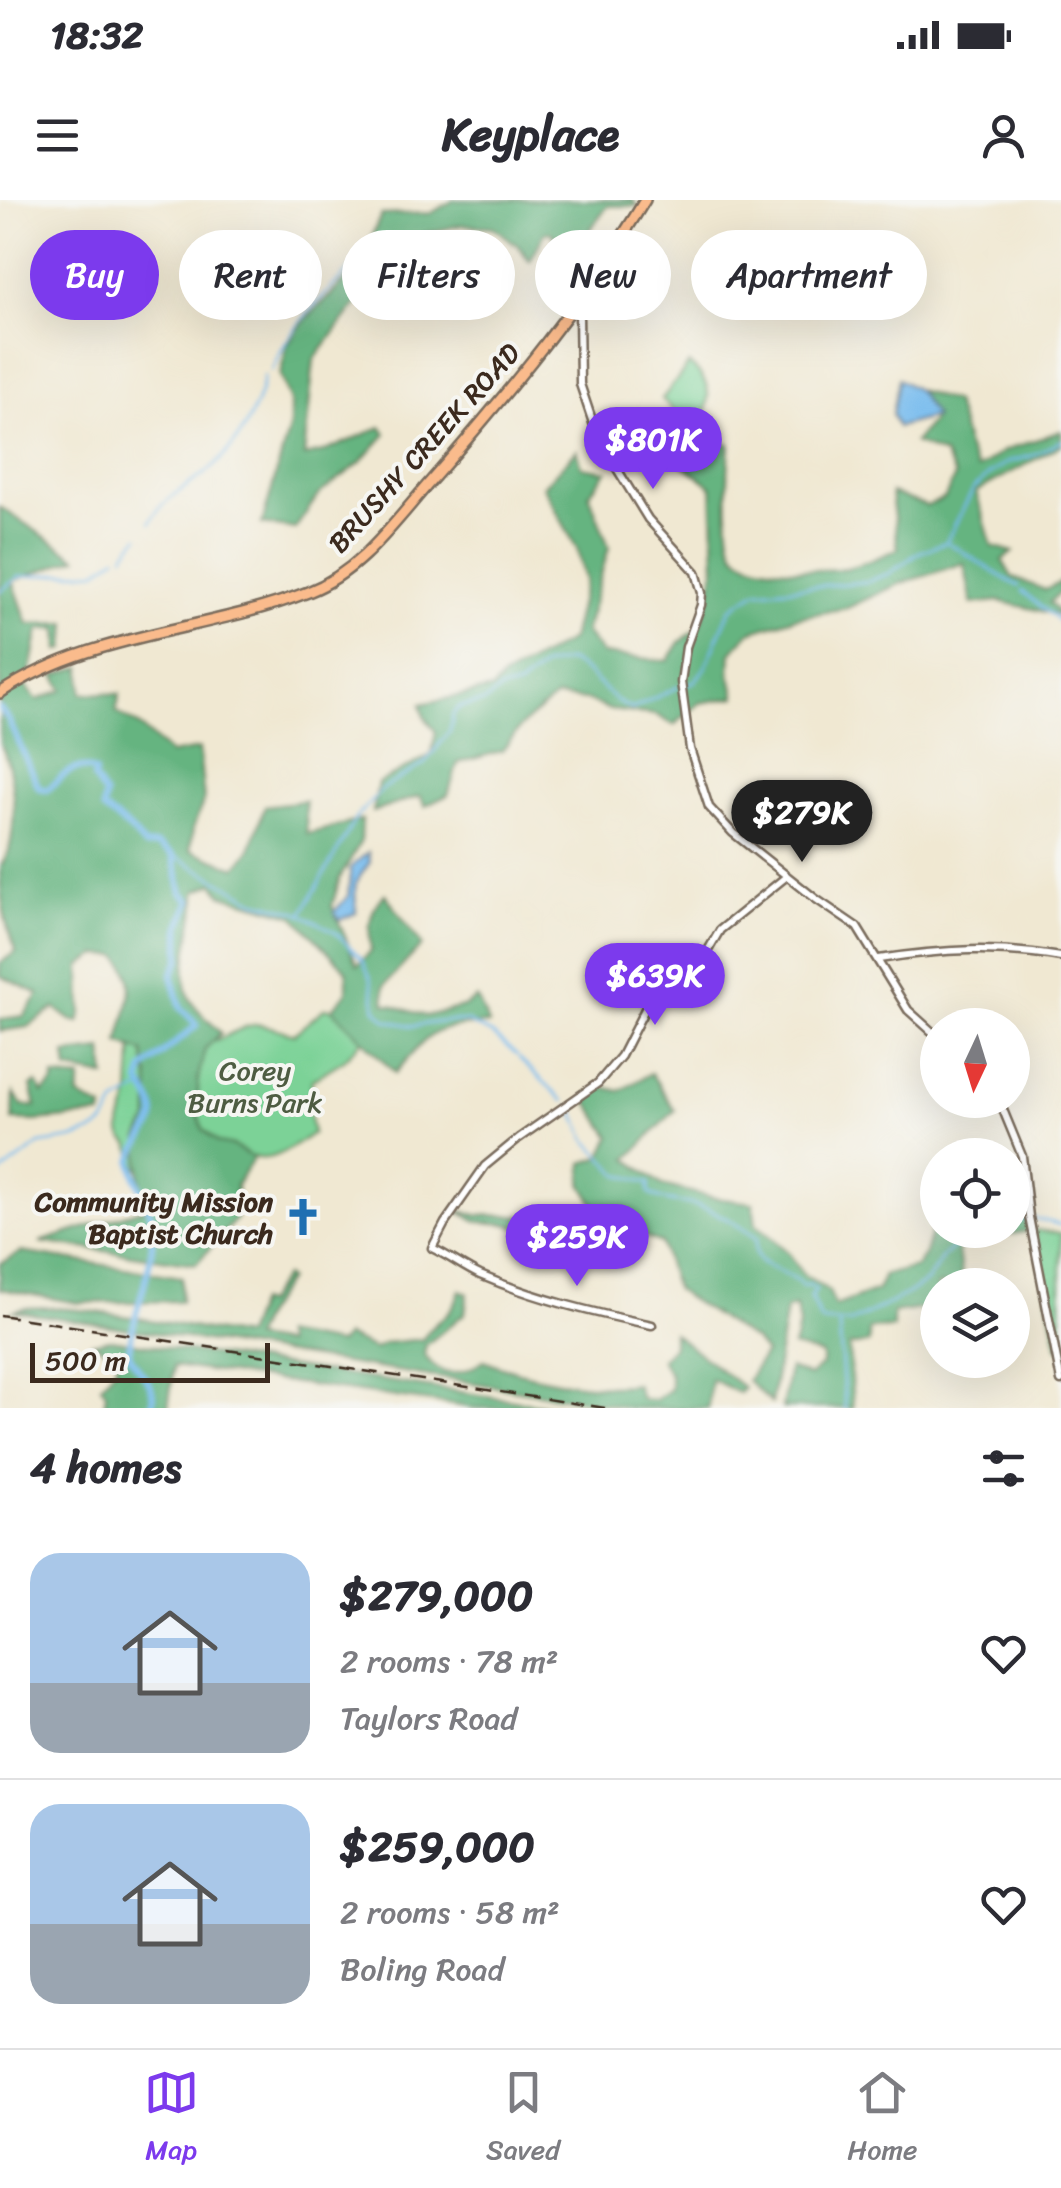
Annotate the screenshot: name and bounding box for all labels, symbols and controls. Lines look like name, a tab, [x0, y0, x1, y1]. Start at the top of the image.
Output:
text: 18:32	[50, 2, 143, 69]
text: Keyplace	[442, 95, 619, 175]
icon: menu	[30, 108, 85, 163]
icon: person	[976, 108, 1031, 163]
chip: Buy	[30, 230, 159, 320]
chip: Rent	[179, 230, 322, 320]
chip: Filters	[342, 230, 515, 320]
chip: New	[535, 230, 671, 320]
chip: Apartment	[691, 230, 927, 320]
street label: BRUSHY CREEK ROAD	[316, 331, 533, 565]
pin: $801K	[583, 407, 723, 492]
text: $801K	[606, 411, 700, 468]
pin: $279K	[732, 780, 872, 865]
text: $279K	[753, 784, 851, 841]
pin: $639K	[585, 943, 725, 1028]
text: $639K	[607, 947, 703, 1004]
north arrow	[920, 1008, 1030, 1118]
map controls	[920, 1008, 1030, 1378]
park label: Corey Burns Park	[188, 1046, 323, 1127]
button: locate	[920, 1138, 1030, 1248]
place label: Community Mission Baptist Church	[34, 1177, 274, 1258]
church icon: Community Mission Baptist Church	[282, 1196, 324, 1238]
pin: $259K	[507, 1204, 647, 1289]
text: $259K	[528, 1208, 626, 1265]
button: layers	[920, 1268, 1030, 1378]
text: 500 m	[45, 1336, 126, 1385]
scale bar	[30, 1338, 270, 1382]
text: 4 homes	[30, 1431, 182, 1505]
icon: filters	[976, 1441, 1031, 1496]
text: $279,000	[340, 1559, 533, 1633]
icon: home	[110, 1593, 230, 1713]
icon: heart	[976, 1626, 1031, 1681]
text: 2 rooms · 78 m²	[340, 1633, 558, 1690]
text: Taylors Road	[340, 1690, 517, 1747]
text: $259,000	[340, 1810, 535, 1884]
icon: home	[110, 1844, 230, 1964]
icon: heart	[976, 1877, 1031, 1932]
text: 2 rooms · 58 m²	[340, 1884, 560, 1941]
text: Boling Road	[340, 1941, 504, 1998]
tab: Map	[144, 2065, 199, 2174]
tab: Saved	[486, 2065, 560, 2174]
tab: Home	[847, 2065, 917, 2174]

